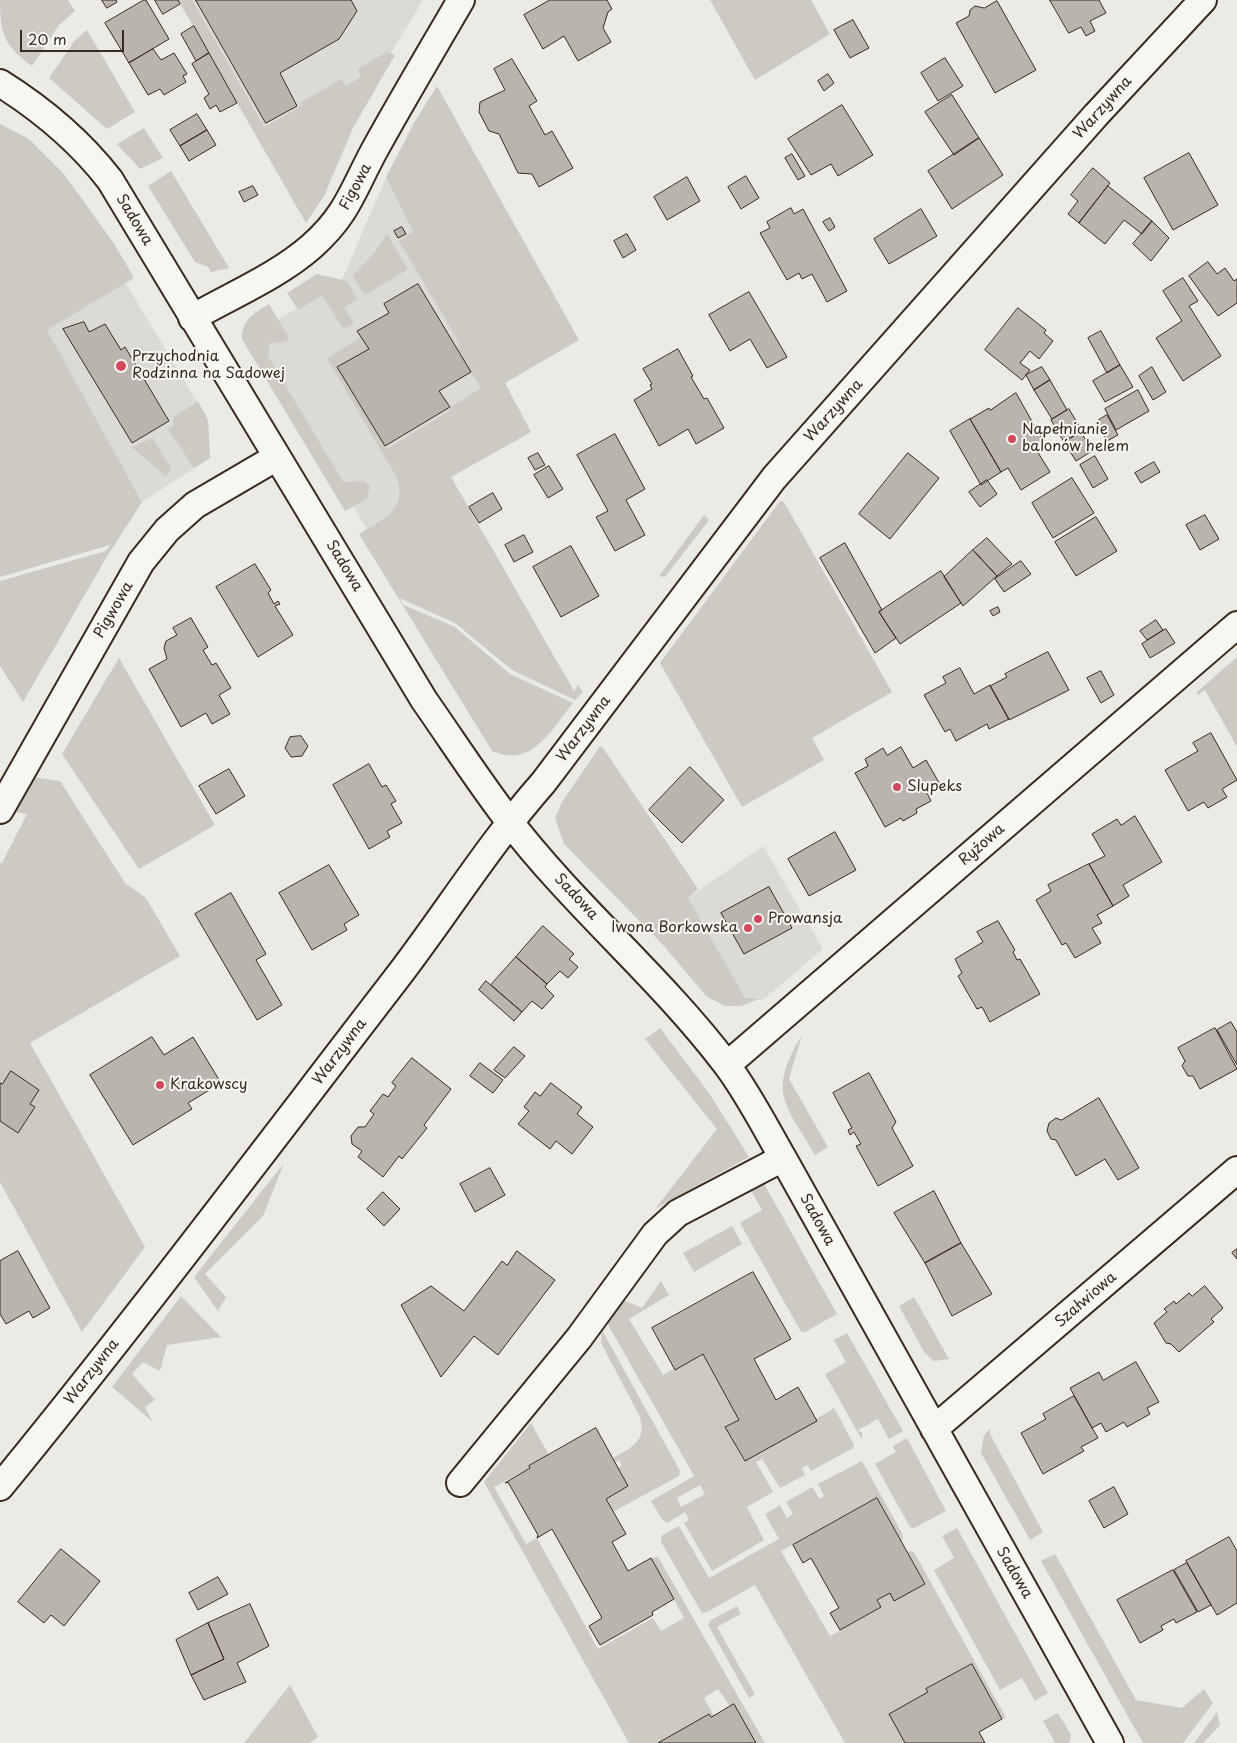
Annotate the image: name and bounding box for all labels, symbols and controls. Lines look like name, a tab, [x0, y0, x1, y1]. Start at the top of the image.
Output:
scale bar	[22, 20, 126, 52]
text: 20 m	[28, 27, 67, 50]
street label: Warzywna	[1070, 73, 1136, 143]
street label: Figowa	[336, 161, 376, 213]
street label: Sadowa	[112, 191, 156, 249]
place label: Przychodnia Rodzinna na Sadowej	[132, 348, 285, 383]
marker: Przychodnia Rodzinna na Sadowej	[114, 359, 128, 373]
street label: Warzywna	[801, 376, 867, 446]
place label: Napełnianie balonów helem	[1022, 421, 1129, 456]
marker: Napełnianie balonów helem	[1006, 433, 1018, 445]
street label: Sadowa	[322, 537, 366, 595]
street label: Pigwowa	[91, 579, 137, 641]
street label: Warzywna	[553, 692, 615, 766]
place label: Slupeks	[907, 778, 962, 796]
marker: Slupeks	[891, 781, 903, 793]
street label: Ryżowa	[955, 820, 1009, 870]
street label: Sadowa	[550, 870, 602, 924]
place label: Prowansja	[768, 910, 842, 928]
marker: Prowansja	[752, 913, 764, 925]
place label: Iwona Borkowska	[611, 919, 738, 937]
marker: Iwona Borkowska	[742, 922, 754, 934]
street label: Warzywna	[309, 1015, 371, 1089]
place label: Krakowscy	[170, 1076, 248, 1094]
marker: Krakowscy	[154, 1079, 166, 1091]
street label: Sadowa	[795, 1191, 839, 1249]
street label: Szałwiowa	[1052, 1268, 1120, 1332]
street label: Warzywna	[61, 1336, 123, 1408]
street label: Sadowa	[992, 1544, 1036, 1602]

